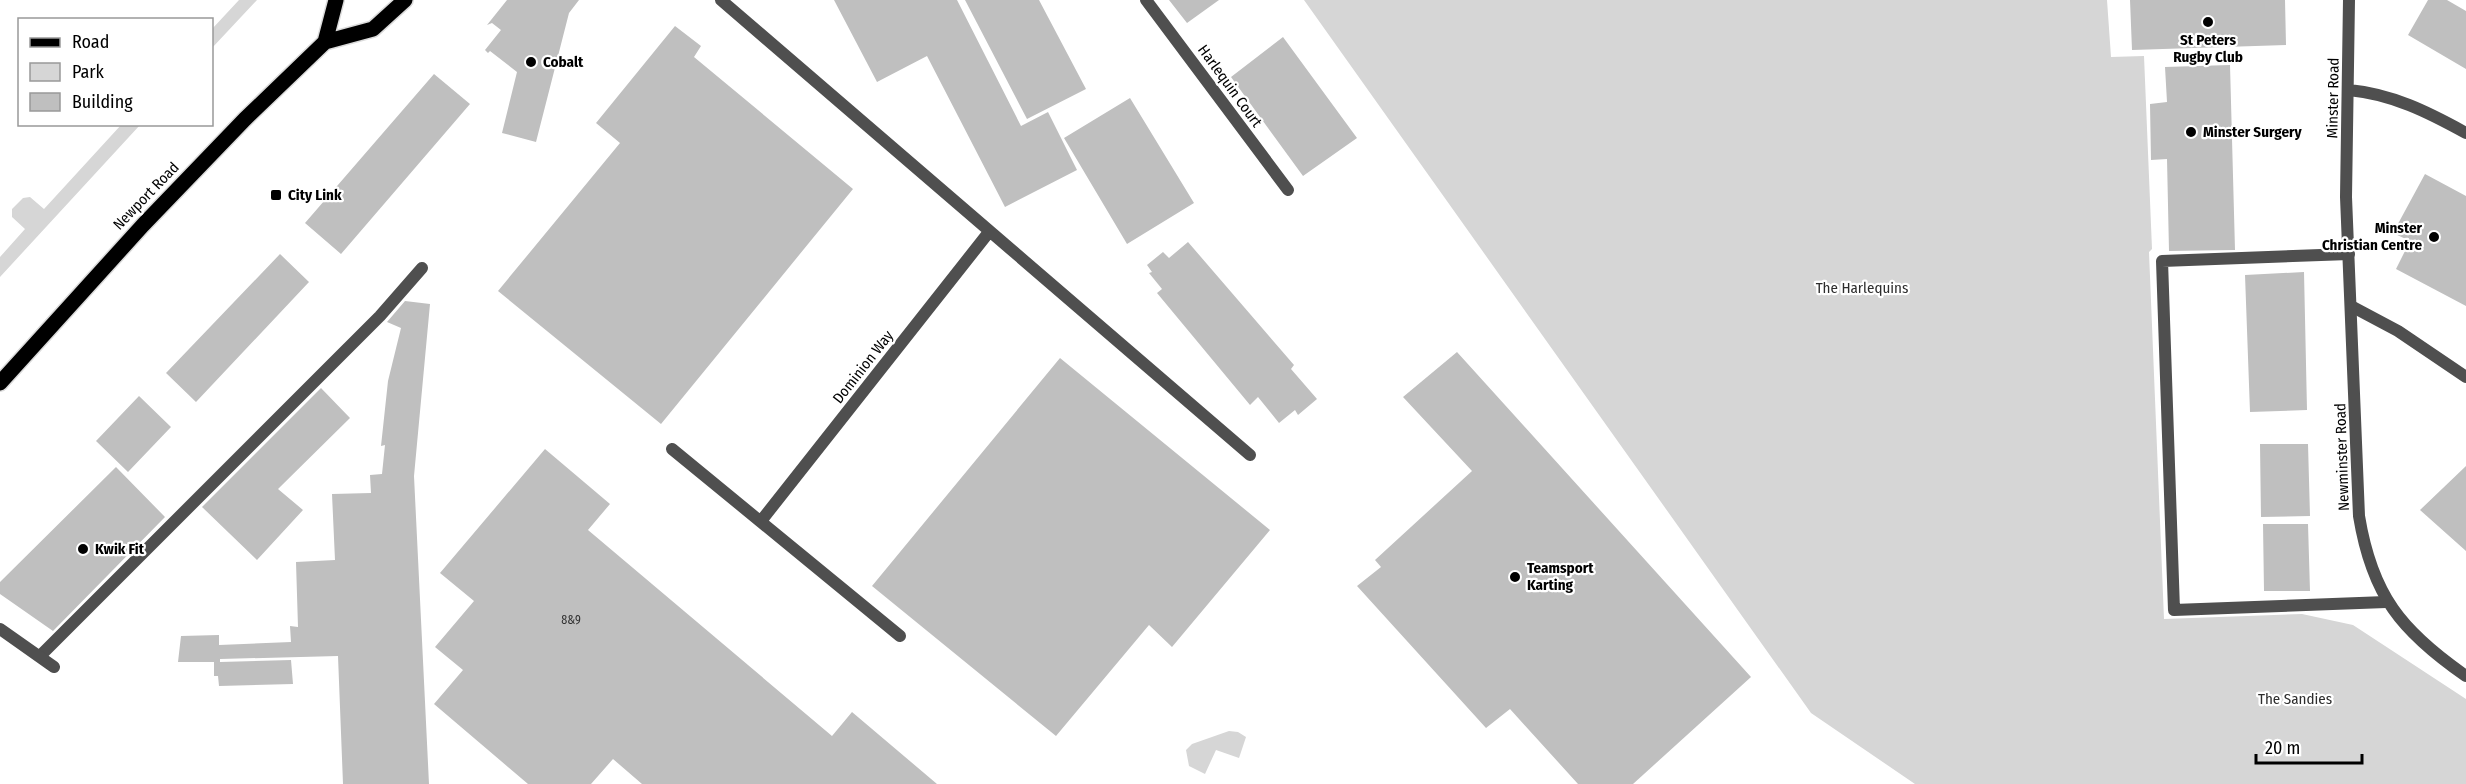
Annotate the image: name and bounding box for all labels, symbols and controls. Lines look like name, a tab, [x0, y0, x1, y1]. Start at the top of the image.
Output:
marker: St Peters Rugby Club	[2201, 15, 2215, 29]
legend	[18, 18, 213, 126]
text: Road	[72, 31, 109, 53]
place label: St Peters Rugby Club	[2173, 31, 2243, 66]
street label: Harlequin Court	[1194, 41, 1266, 131]
place label: Cobalt	[543, 53, 584, 71]
marker: Cobalt	[524, 55, 538, 69]
street label: Minster Road	[2323, 57, 2343, 139]
text: Park	[72, 61, 105, 83]
text: Building	[72, 91, 133, 113]
place label: Minster Surgery	[2203, 123, 2302, 141]
marker: Minster Surgery	[2184, 125, 2198, 139]
street label: Newport Road	[109, 158, 183, 234]
place label: City Link	[288, 186, 342, 204]
marker: City Link	[269, 188, 283, 202]
place label: Minster Christian Centre	[2322, 219, 2422, 254]
marker: Minster Christian Centre	[2427, 230, 2441, 244]
park label: The Harlequins	[1816, 279, 1908, 297]
street label: Dominion Way	[829, 327, 897, 407]
street label: Newminster Road	[2331, 403, 2353, 511]
place label: Kwik Fit	[95, 540, 145, 558]
marker: Kwik Fit	[76, 542, 90, 556]
place label: Teamsport Karting	[1527, 559, 1594, 594]
marker: Teamsport Karting	[1508, 570, 1522, 584]
house number: 8&9	[561, 613, 581, 627]
park label: The Sandies	[2258, 690, 2332, 708]
scale bar	[2256, 727, 2362, 765]
text: 20 m	[2265, 737, 2300, 759]

